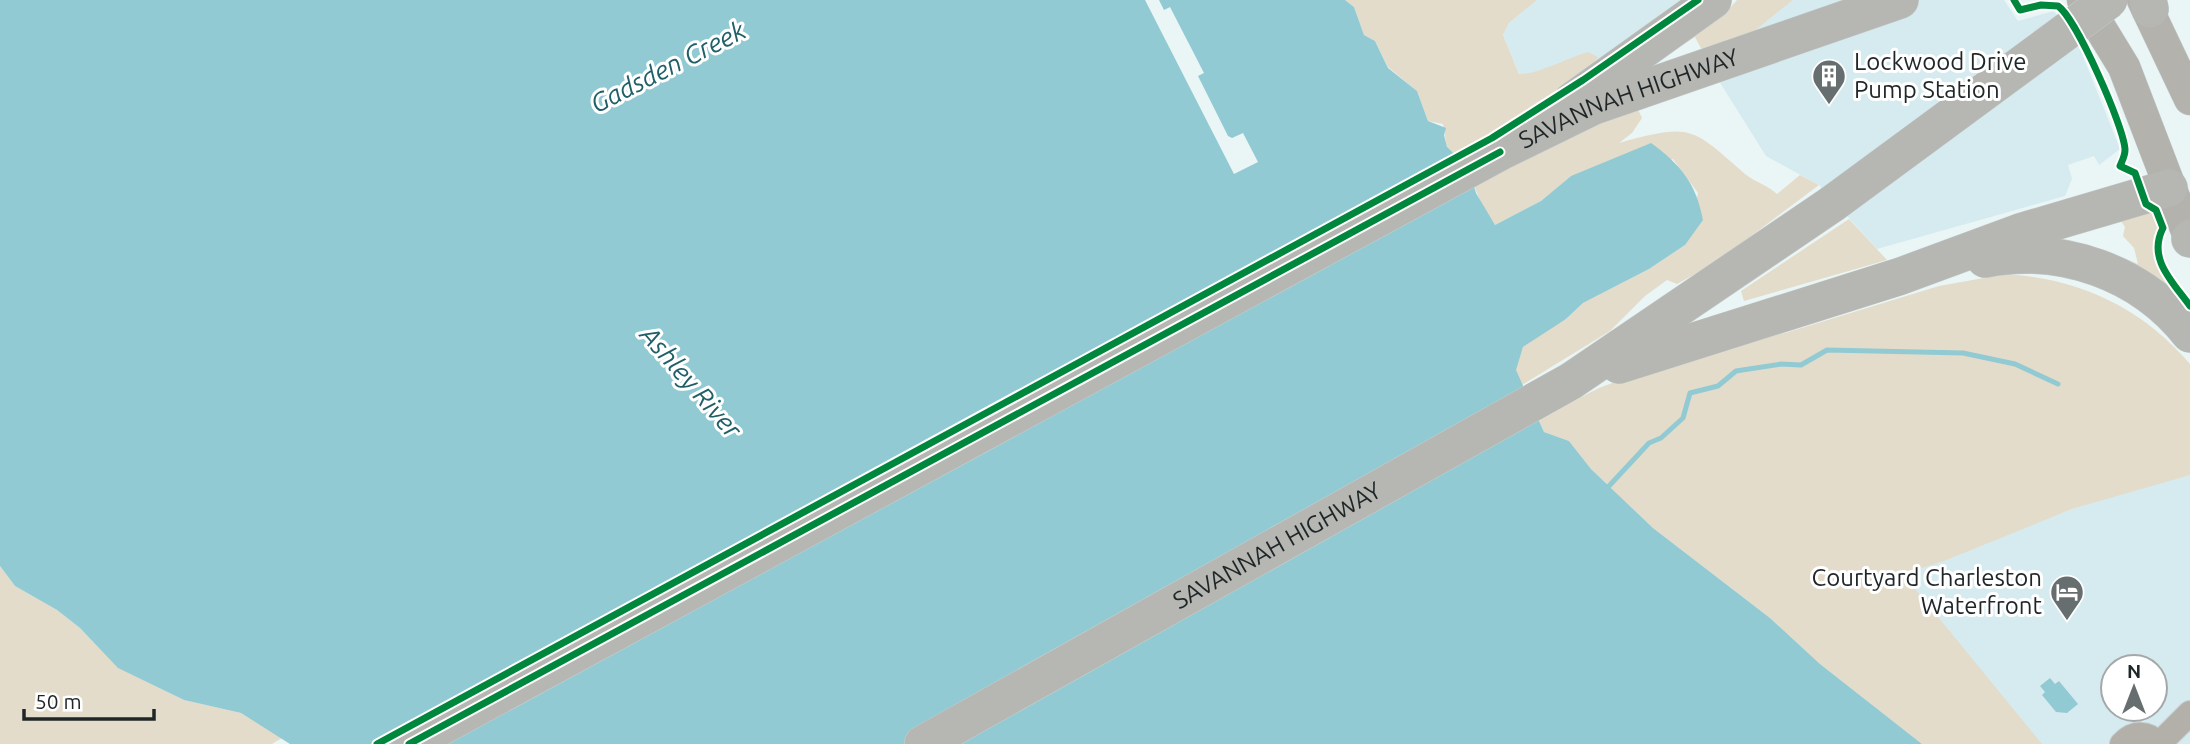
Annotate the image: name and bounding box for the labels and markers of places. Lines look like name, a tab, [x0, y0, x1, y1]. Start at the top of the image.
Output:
place label: Lockwood Drive Pump Station	[1854, 48, 2027, 103]
building icon: Lockwood Drive Pump Station	[1810, 57, 1848, 106]
place label: Courtyard Charleston Waterfront	[1812, 564, 2043, 619]
hotel icon: Courtyard Charleston Waterfront	[2048, 573, 2086, 622]

